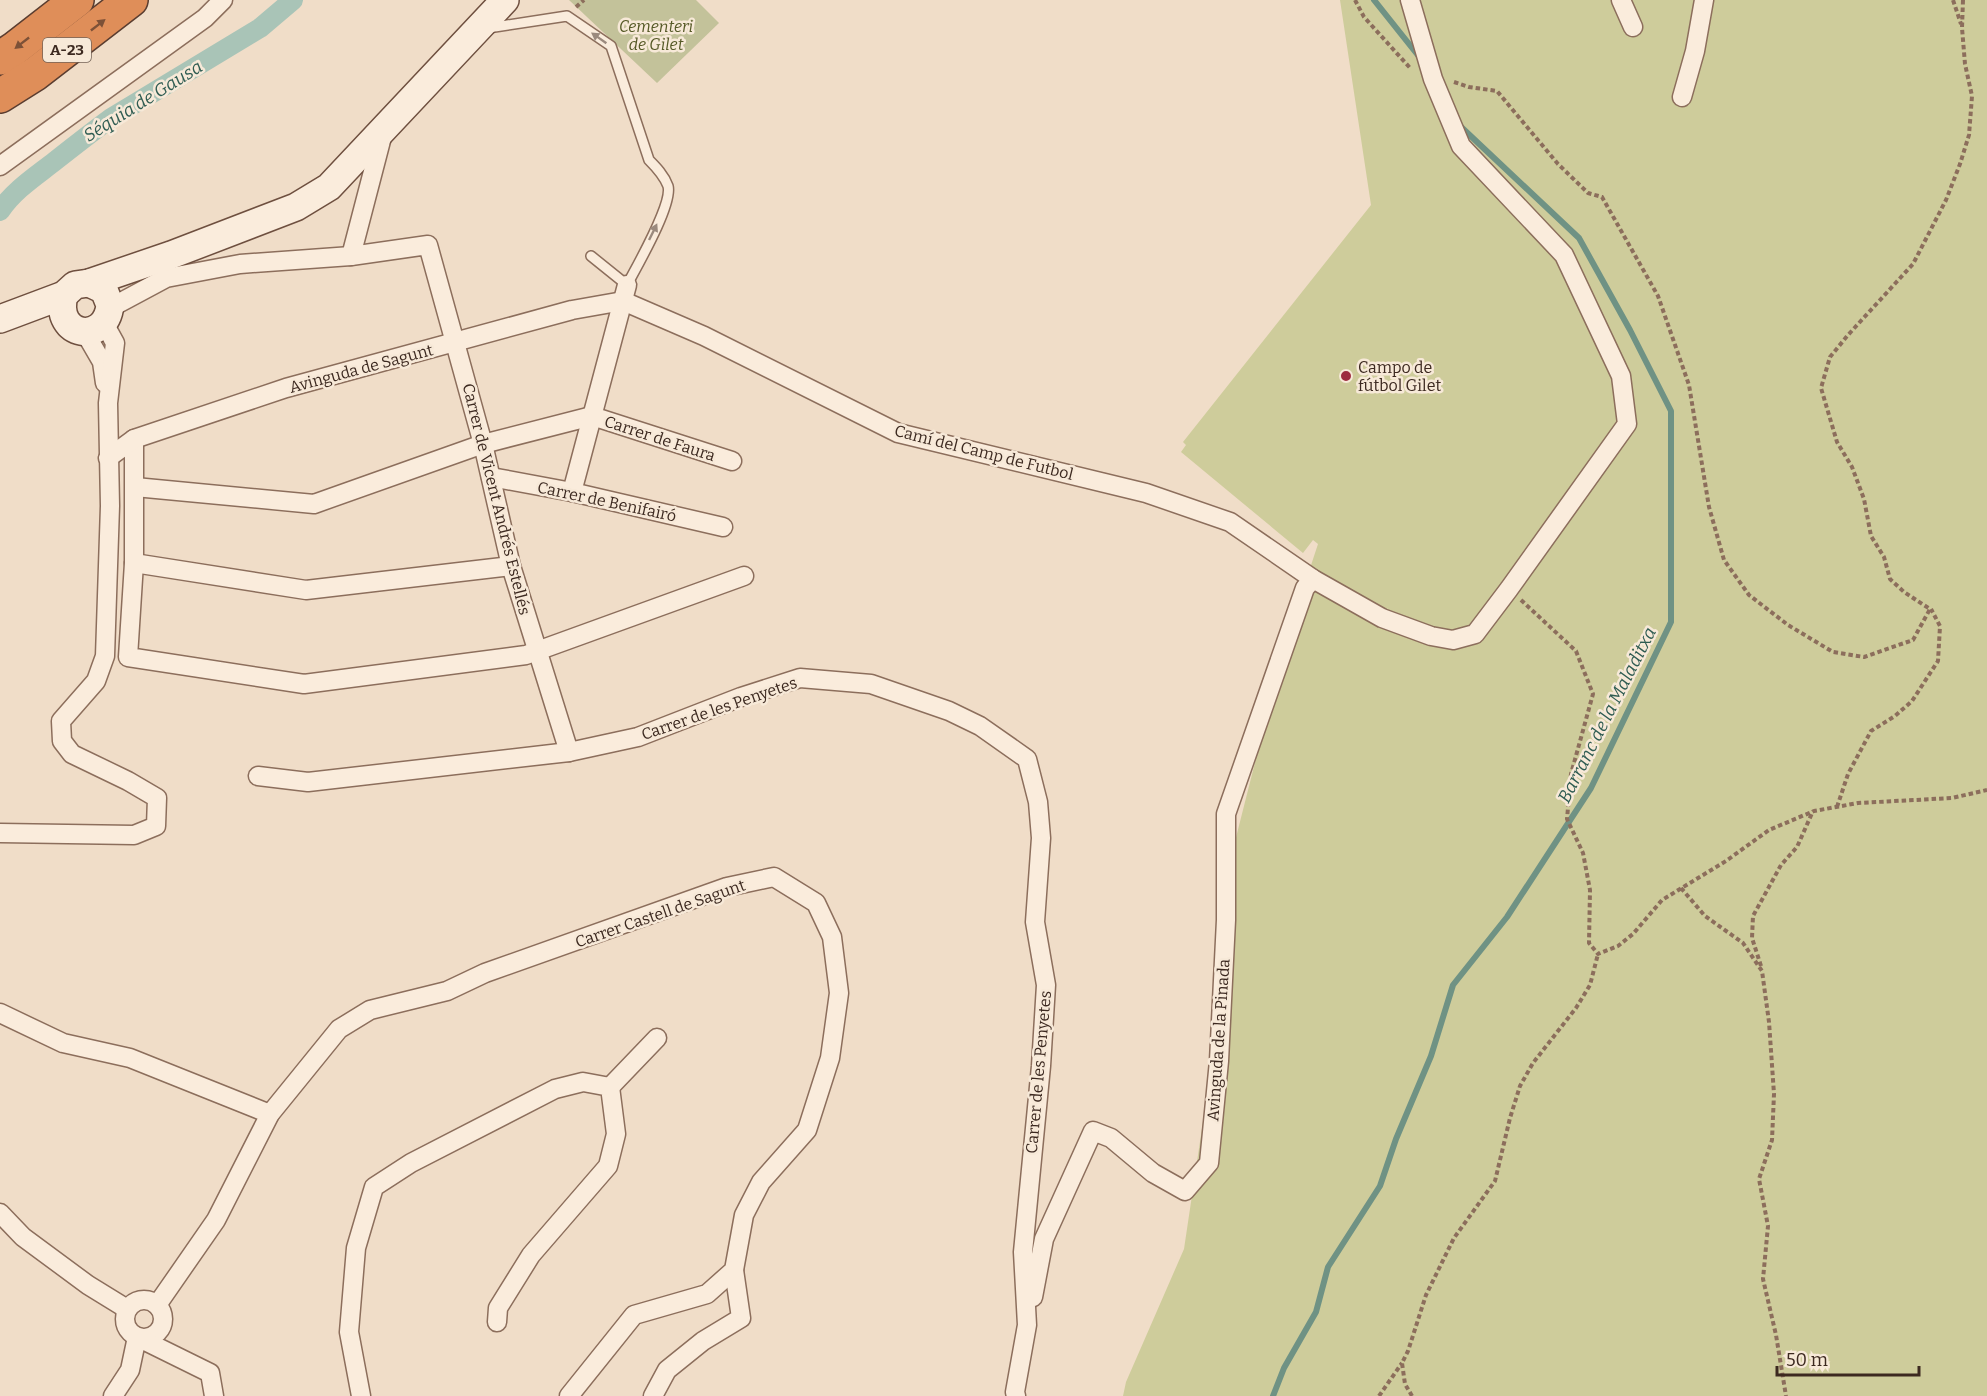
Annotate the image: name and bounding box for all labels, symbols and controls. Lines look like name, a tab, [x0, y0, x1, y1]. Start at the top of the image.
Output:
park label: Cementeri de Gilet	[619, 17, 694, 54]
one-way arrow	[91, 20, 106, 32]
one-way arrow	[592, 32, 608, 44]
one-way arrow	[15, 36, 30, 48]
road number: A-23	[43, 38, 91, 62]
water label: Séquia de Gausa	[79, 56, 207, 146]
one-way arrow	[648, 224, 658, 241]
street label: Avinguda de Sagunt	[287, 340, 435, 397]
place label: Campo de fútbol Gilet	[1358, 358, 1441, 395]
marker: Campo de fútbol Gilet	[1339, 369, 1353, 383]
street label: Carrer de Vicent Andrés Estellés	[459, 381, 535, 617]
street label: Carrer de Faura	[602, 412, 718, 465]
street label: Camí del Camp de Futbol	[892, 421, 1076, 484]
street label: Carrer de Benifairó	[536, 477, 678, 525]
water label: Barranc de la Maladitxa	[1553, 623, 1661, 807]
street label: Carrer de les Penyetes	[639, 673, 800, 744]
street label: Carrer Castell de Sagunt	[573, 875, 748, 952]
street label: Avinguda de la Pinada	[1203, 958, 1234, 1122]
street label: Carrer de les Penyetes	[1022, 990, 1055, 1154]
scale bar	[1777, 1339, 1920, 1377]
text: 50 m	[1786, 1349, 1828, 1371]

